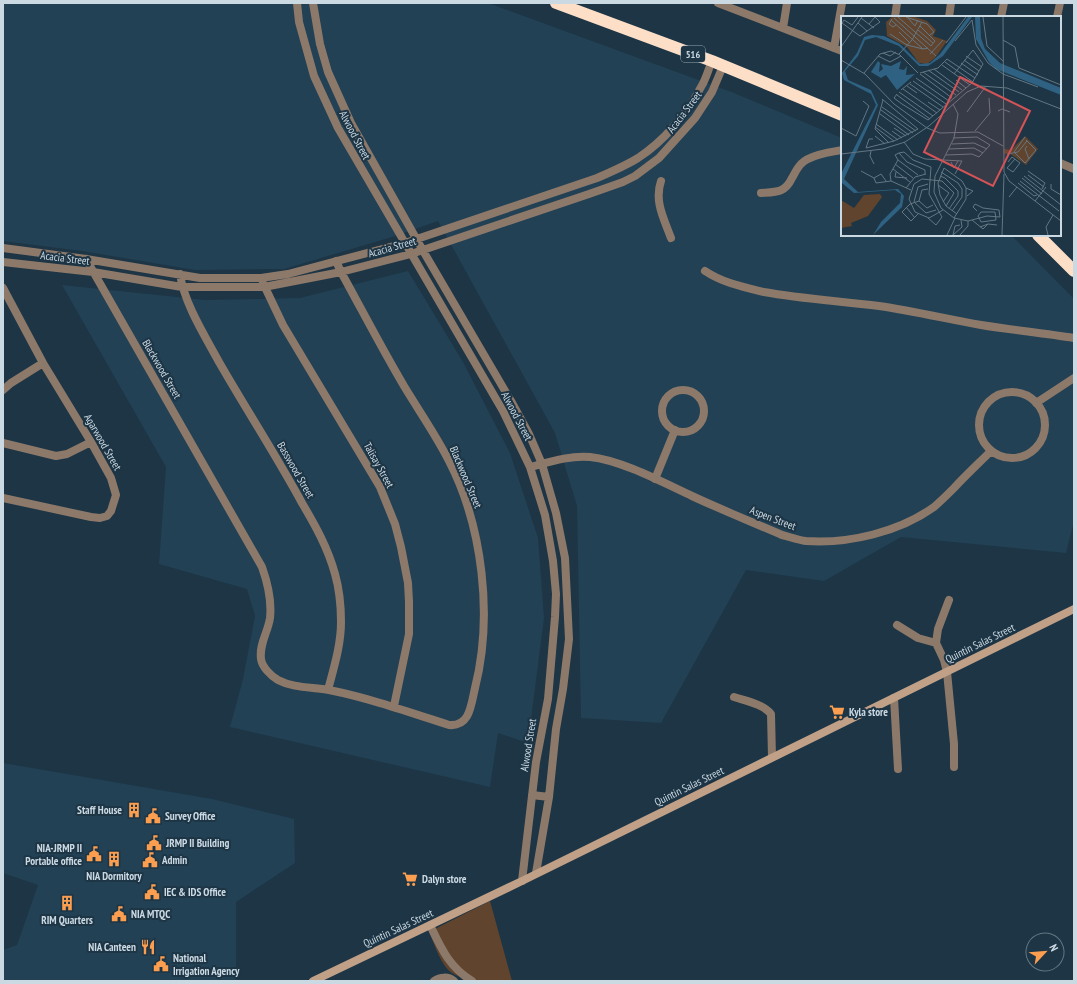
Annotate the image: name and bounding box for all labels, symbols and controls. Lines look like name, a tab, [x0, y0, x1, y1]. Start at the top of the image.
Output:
inset map	[841, 16, 1061, 236]
road number: 516	[681, 46, 705, 62]
street label: Acacia Street	[664, 88, 704, 136]
street label: Alwood Street	[336, 108, 374, 162]
street label: Acacia Street	[366, 233, 418, 261]
street label: Acacia Street	[40, 248, 90, 268]
street label: Blackwood Street	[139, 337, 185, 401]
street label: Alwood Street	[498, 389, 536, 443]
street label: Agarwood Street	[81, 411, 125, 473]
street label: Basswood Street	[274, 439, 318, 501]
street label: Talisay Street	[361, 440, 397, 490]
street label: Blackwood Street	[447, 444, 485, 510]
street label: Aspen Street	[748, 503, 798, 533]
street label: Quintin Salas Street	[943, 620, 1017, 666]
supermarket icon: Kyla store	[828, 703, 846, 721]
place label: Kyla store	[849, 705, 888, 719]
street label: Alwood Street	[517, 717, 539, 773]
street label: Quintin Salas Street	[652, 763, 726, 809]
building icon: Staff House	[125, 801, 143, 819]
place label: Staff House	[77, 803, 122, 817]
public building icon: Survey Office	[144, 807, 162, 825]
place label: Survey Office	[165, 809, 216, 823]
public building icon: JRMP II Building	[145, 834, 163, 852]
place label: JRMP II Building	[165, 836, 229, 850]
place label: NIA-JRMP II Portable office	[25, 841, 82, 868]
public building icon: NIA-JRMP II Portable office	[85, 845, 103, 863]
building icon: NIA Dormitory	[105, 850, 123, 868]
public building icon: Admin	[141, 851, 159, 869]
place label: Admin	[161, 853, 187, 867]
place label: NIA Dormitory	[86, 869, 142, 883]
supermarket icon: Dalyn store	[401, 870, 419, 888]
place label: Dalyn store	[422, 872, 467, 886]
public building icon: IEC & IDS Office	[143, 883, 161, 901]
place label: IEC & IDS Office	[164, 885, 226, 899]
building icon: RIM Quarters	[58, 894, 76, 912]
public building icon: NIA MTQC	[110, 905, 128, 923]
street label: Quintin Salas Street	[361, 906, 435, 950]
place label: NIA MTQC	[131, 907, 170, 921]
place label: RIM Quarters	[41, 913, 93, 927]
north arrow	[1025, 932, 1065, 972]
restaurant icon: NIA Canteen	[139, 938, 157, 956]
place label: NIA Canteen	[88, 940, 136, 954]
text: N	[1046, 942, 1062, 953]
place label: National Irrigation Agency	[173, 951, 240, 978]
public building icon: National Irrigation Agency	[152, 955, 170, 973]

